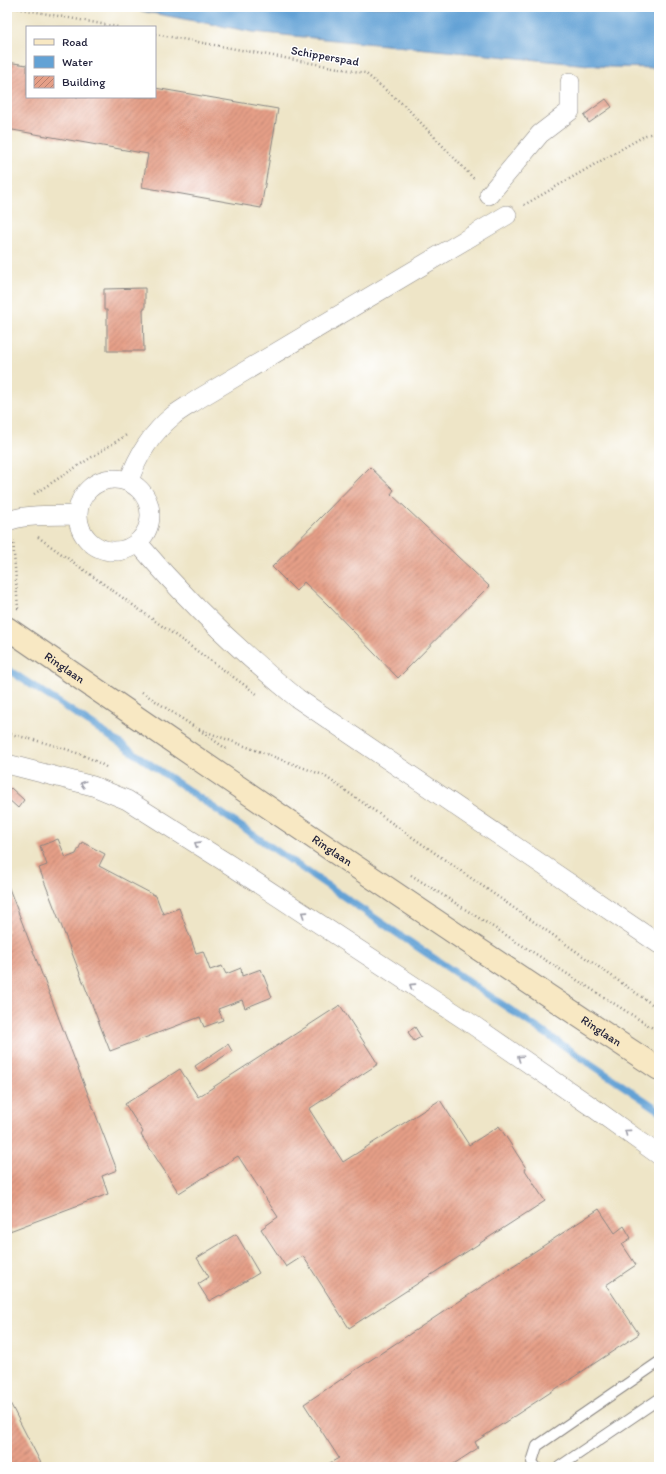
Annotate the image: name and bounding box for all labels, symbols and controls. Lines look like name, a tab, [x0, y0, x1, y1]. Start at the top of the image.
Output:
legend	[26, 26, 156, 98]
text: Road	[62, 35, 88, 49]
street label: Schipperspad	[290, 43, 361, 69]
text: Water	[62, 55, 93, 69]
text: Building	[62, 75, 106, 89]
street label: Ringlaan	[42, 649, 88, 687]
one-way arrow	[80, 780, 86, 788]
street label: Ringlaan	[309, 832, 355, 869]
one-way arrow	[194, 842, 201, 849]
one-way arrow	[301, 911, 308, 919]
one-way arrow	[410, 984, 417, 991]
street label: Ringlaan	[578, 1013, 624, 1049]
one-way arrow	[518, 1056, 525, 1063]
one-way arrow	[625, 1130, 632, 1137]

